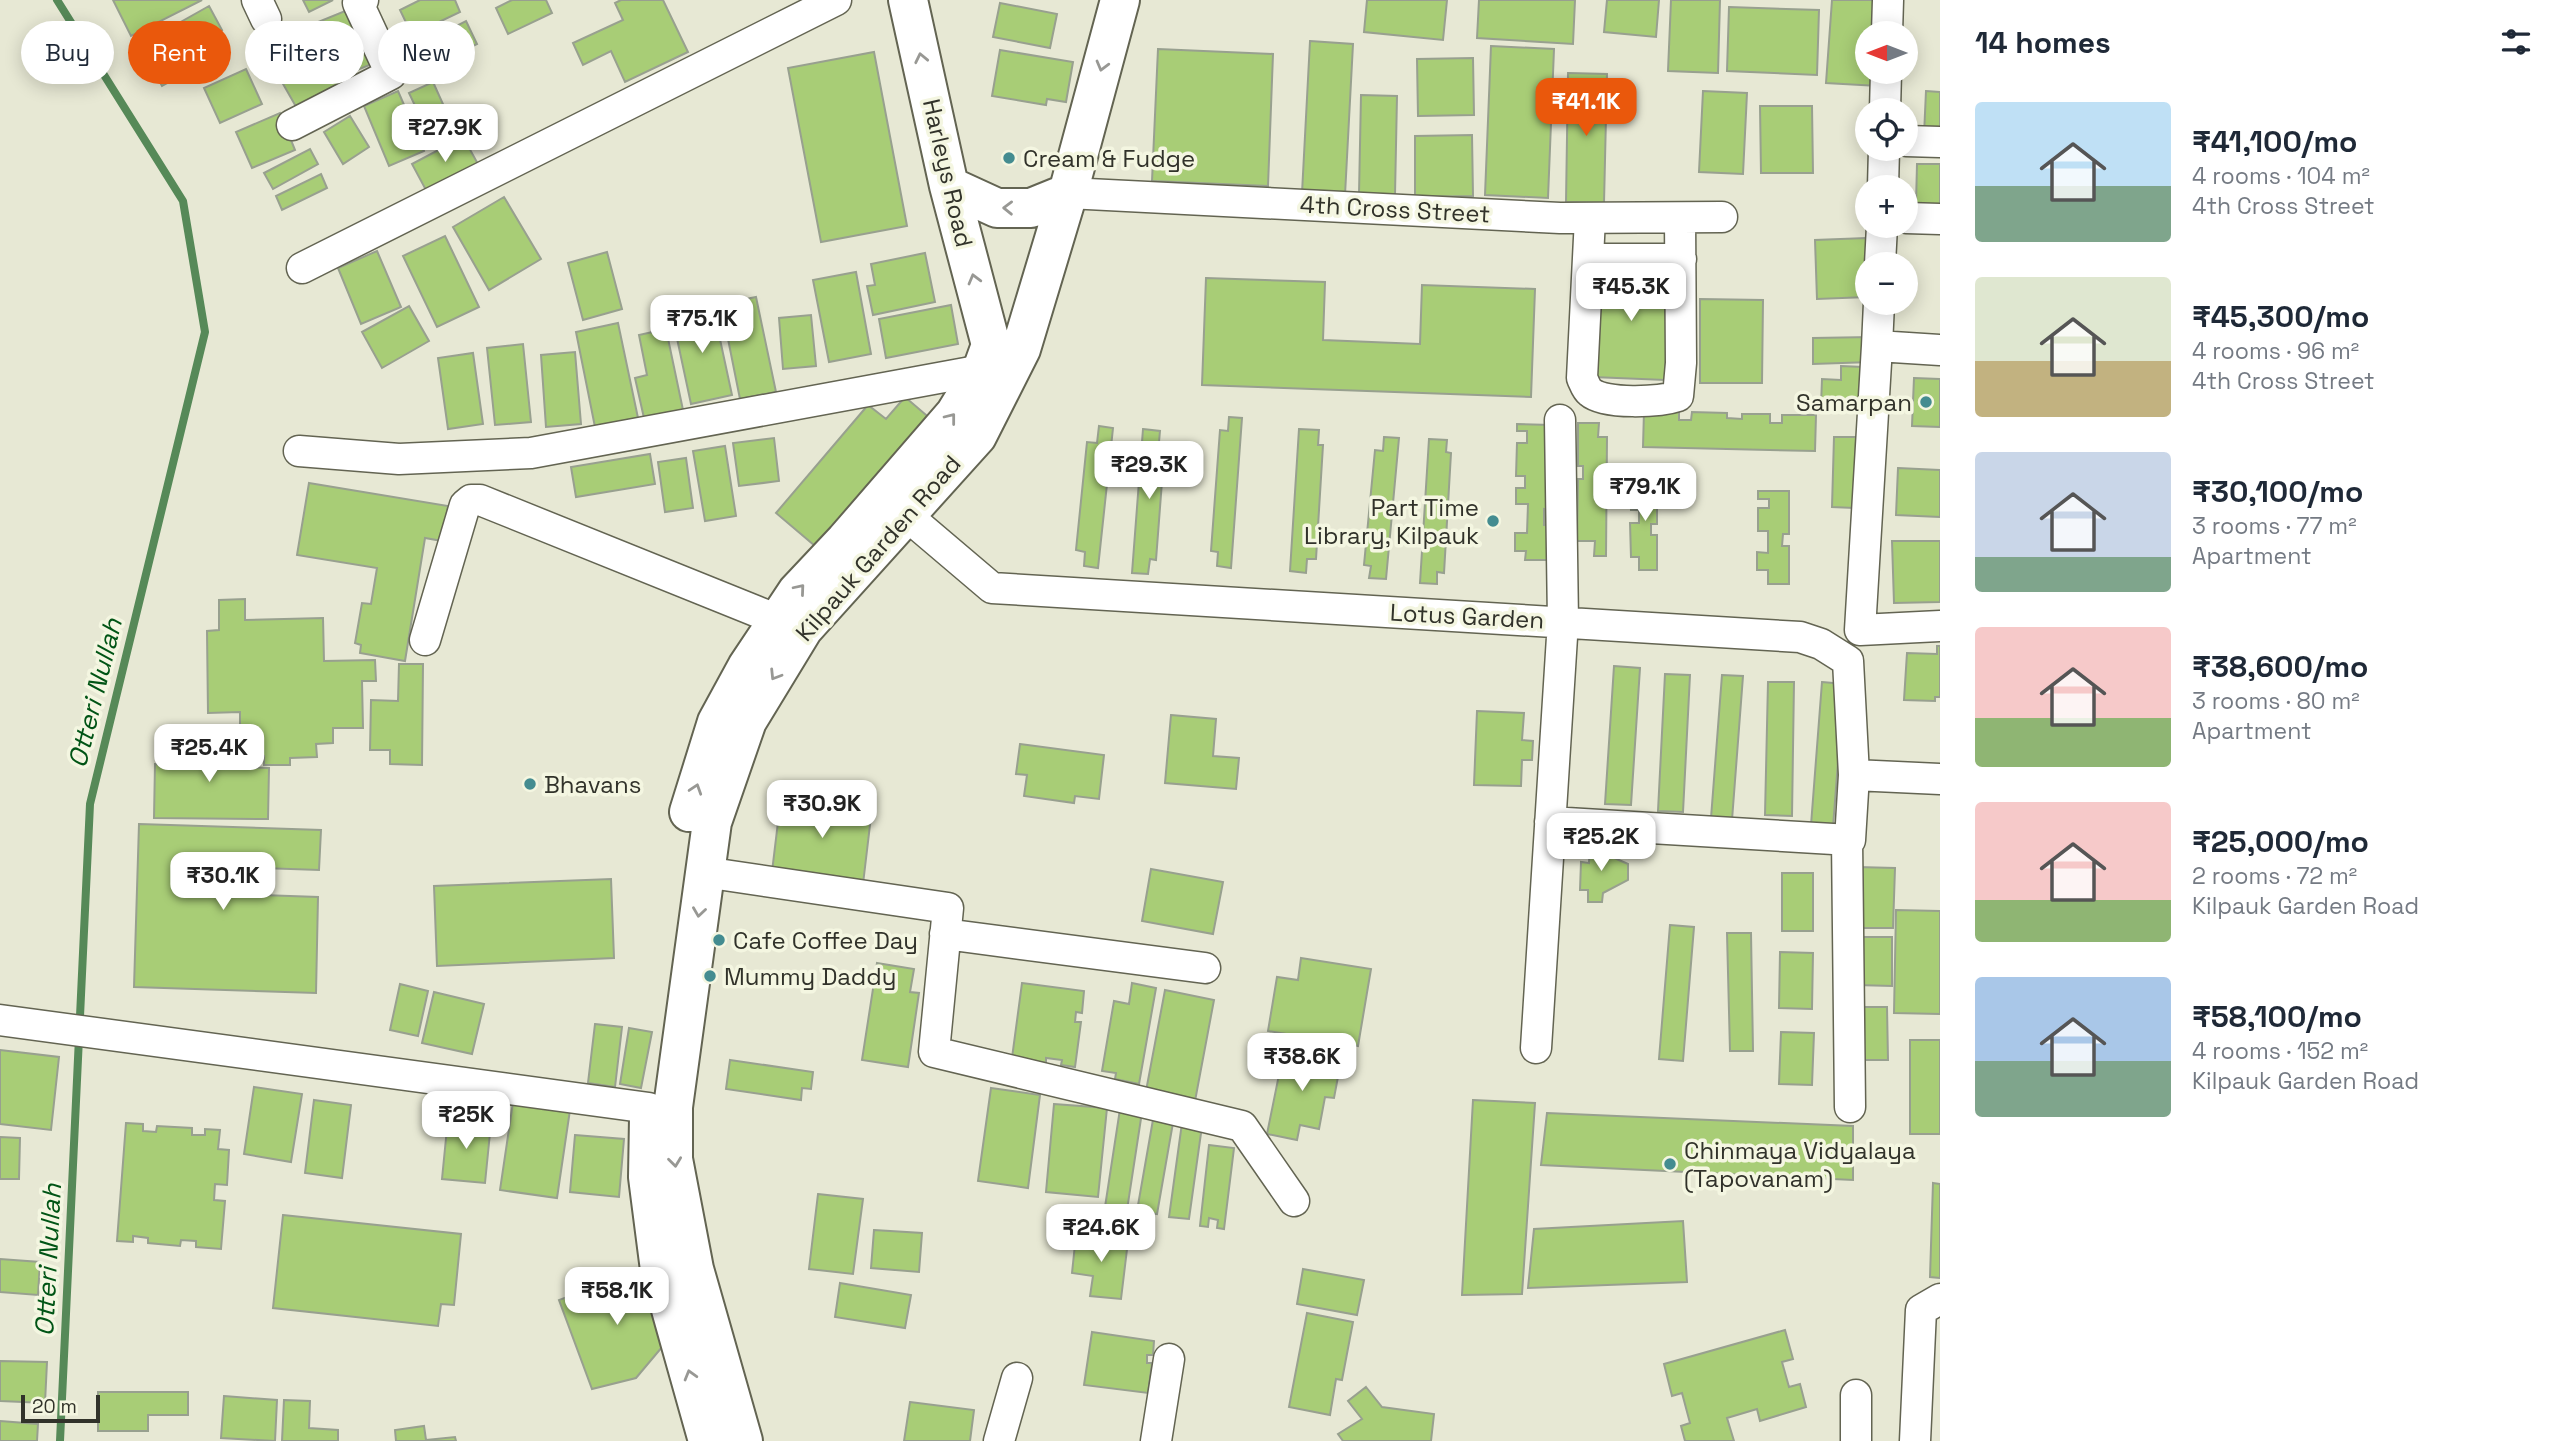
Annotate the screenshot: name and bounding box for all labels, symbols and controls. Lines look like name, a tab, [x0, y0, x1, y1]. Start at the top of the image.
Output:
chip: Buy	[21, 21, 114, 84]
chip: Rent	[128, 21, 231, 84]
chip: Filters	[245, 21, 364, 84]
chip: New	[378, 21, 475, 84]
north arrow	[1855, 21, 1918, 84]
map controls	[1855, 21, 1918, 315]
text: 14 homes	[1975, 23, 2111, 62]
icon: filters	[2497, 23, 2535, 61]
one-way arrow	[915, 52, 929, 64]
one-way arrow	[1096, 60, 1111, 72]
pin: ₹41.1K	[1529, 78, 1643, 138]
text: ₹41.1K	[1552, 86, 1620, 116]
street label: Harleys Road	[916, 96, 980, 250]
button: locate	[1855, 98, 1918, 161]
pin: ₹27.9K	[388, 104, 502, 164]
text: ₹27.9K	[408, 112, 482, 142]
text: ₹41,100/mo	[2192, 122, 2357, 161]
icon: home	[2031, 130, 2115, 214]
place label: Cream & Fudge	[1023, 143, 1195, 174]
marker: Cream & Fudge	[1001, 150, 1017, 166]
text: 4 rooms · 104 m²	[2192, 161, 2370, 191]
button: +	[1855, 175, 1918, 238]
street label: 4th Cross Street	[1299, 189, 1491, 229]
text: 4th Cross Street	[2192, 191, 2375, 221]
one-way arrow	[1002, 200, 1013, 215]
button: −	[1855, 252, 1918, 315]
pin: ₹45.3K	[1574, 264, 1688, 323]
text: ₹45.3K	[1592, 271, 1670, 301]
one-way arrow	[968, 273, 982, 285]
pin: ₹75.1K	[645, 296, 759, 355]
text: ₹45,300/mo	[2192, 297, 2369, 336]
text: ₹75.1K	[666, 303, 738, 333]
icon: home	[2031, 305, 2115, 389]
text: 4 rooms · 96 m²	[2192, 336, 2359, 366]
text: 4th Cross Street	[2192, 366, 2375, 396]
place label: Samarpan	[1796, 387, 1912, 418]
marker: Samarpan	[1918, 394, 1934, 410]
one-way arrow	[942, 414, 955, 426]
pin: ₹29.3K	[1092, 442, 1206, 501]
street label: Kilpauk Garden Road	[789, 448, 967, 648]
text: ₹29.3K	[1110, 449, 1188, 479]
pin: ₹79.1K	[1588, 463, 1702, 523]
text: ₹79.1K	[1609, 471, 1681, 501]
text: ₹30,100/mo	[2192, 472, 2363, 511]
icon: home	[2031, 480, 2115, 564]
place label: Part Time Library, Kilpauk	[1304, 492, 1479, 551]
text: 3 rooms · 77 m²	[2192, 511, 2357, 541]
marker: Part Time Library, Kilpauk	[1485, 513, 1501, 529]
text: Apartment	[2192, 541, 2312, 571]
one-way arrow	[792, 584, 805, 597]
street label: Lotus Garden	[1389, 596, 1545, 636]
water label: Otteri Nullah	[60, 614, 130, 771]
text: ₹38,600/mo	[2192, 647, 2368, 686]
icon: home	[2031, 655, 2115, 739]
one-way arrow	[770, 667, 783, 680]
text: 3 rooms · 80 m²	[2192, 686, 2360, 716]
text: Apartment	[2192, 716, 2312, 746]
pin: ₹25.4K	[152, 724, 266, 784]
text: ₹25.4K	[170, 732, 248, 762]
place label: Bhavans	[544, 769, 641, 800]
marker: Bhavans	[522, 776, 538, 792]
pin: ₹30.9K	[765, 780, 879, 840]
one-way arrow	[687, 783, 702, 795]
text: ₹30.9K	[783, 788, 861, 818]
pin: ₹25.2K	[1544, 814, 1658, 873]
text: ₹25.2K	[1563, 821, 1639, 851]
text: ₹25,000/mo	[2192, 822, 2369, 861]
icon: home	[2031, 830, 2115, 914]
pin: ₹30.1K	[166, 852, 280, 912]
text: ₹30.1K	[186, 860, 260, 890]
text: 2 rooms · 72 m²	[2192, 861, 2357, 891]
text: Kilpauk Garden Road	[2192, 891, 2419, 921]
one-way arrow	[692, 906, 707, 918]
place label: Cafe Coffee Day	[733, 925, 918, 956]
marker: Cafe Coffee Day	[711, 932, 727, 948]
place label: Mummy Daddy	[724, 961, 896, 992]
marker: Mummy Daddy	[702, 968, 718, 984]
text: ₹58,100/mo	[2192, 997, 2362, 1036]
icon: home	[2031, 1005, 2115, 1089]
pin: ₹38.6K	[1245, 1034, 1359, 1093]
text: 4 rooms · 152 m²	[2192, 1036, 2368, 1066]
text: ₹38.6K	[1263, 1041, 1341, 1071]
text: Kilpauk Garden Road	[2192, 1066, 2419, 1096]
pin: ₹25K	[425, 1092, 507, 1151]
text: ₹25K	[438, 1099, 494, 1129]
place label: Chinmaya Vidyalaya (Tapovanam)	[1684, 1135, 1916, 1194]
marker: Chinmaya Vidyalaya (Tapovanam)	[1662, 1156, 1678, 1172]
one-way arrow	[667, 1157, 682, 1168]
water label: Otteri Nullah	[27, 1182, 69, 1337]
pin: ₹24.6K	[1044, 1204, 1158, 1264]
text: ₹24.6K	[1062, 1212, 1140, 1242]
pin: ₹58.1K	[560, 1268, 674, 1327]
text: ₹58.1K	[581, 1275, 653, 1305]
one-way arrow	[683, 1370, 698, 1382]
scale bar	[21, 1392, 100, 1424]
text: 20 m	[32, 1394, 77, 1419]

